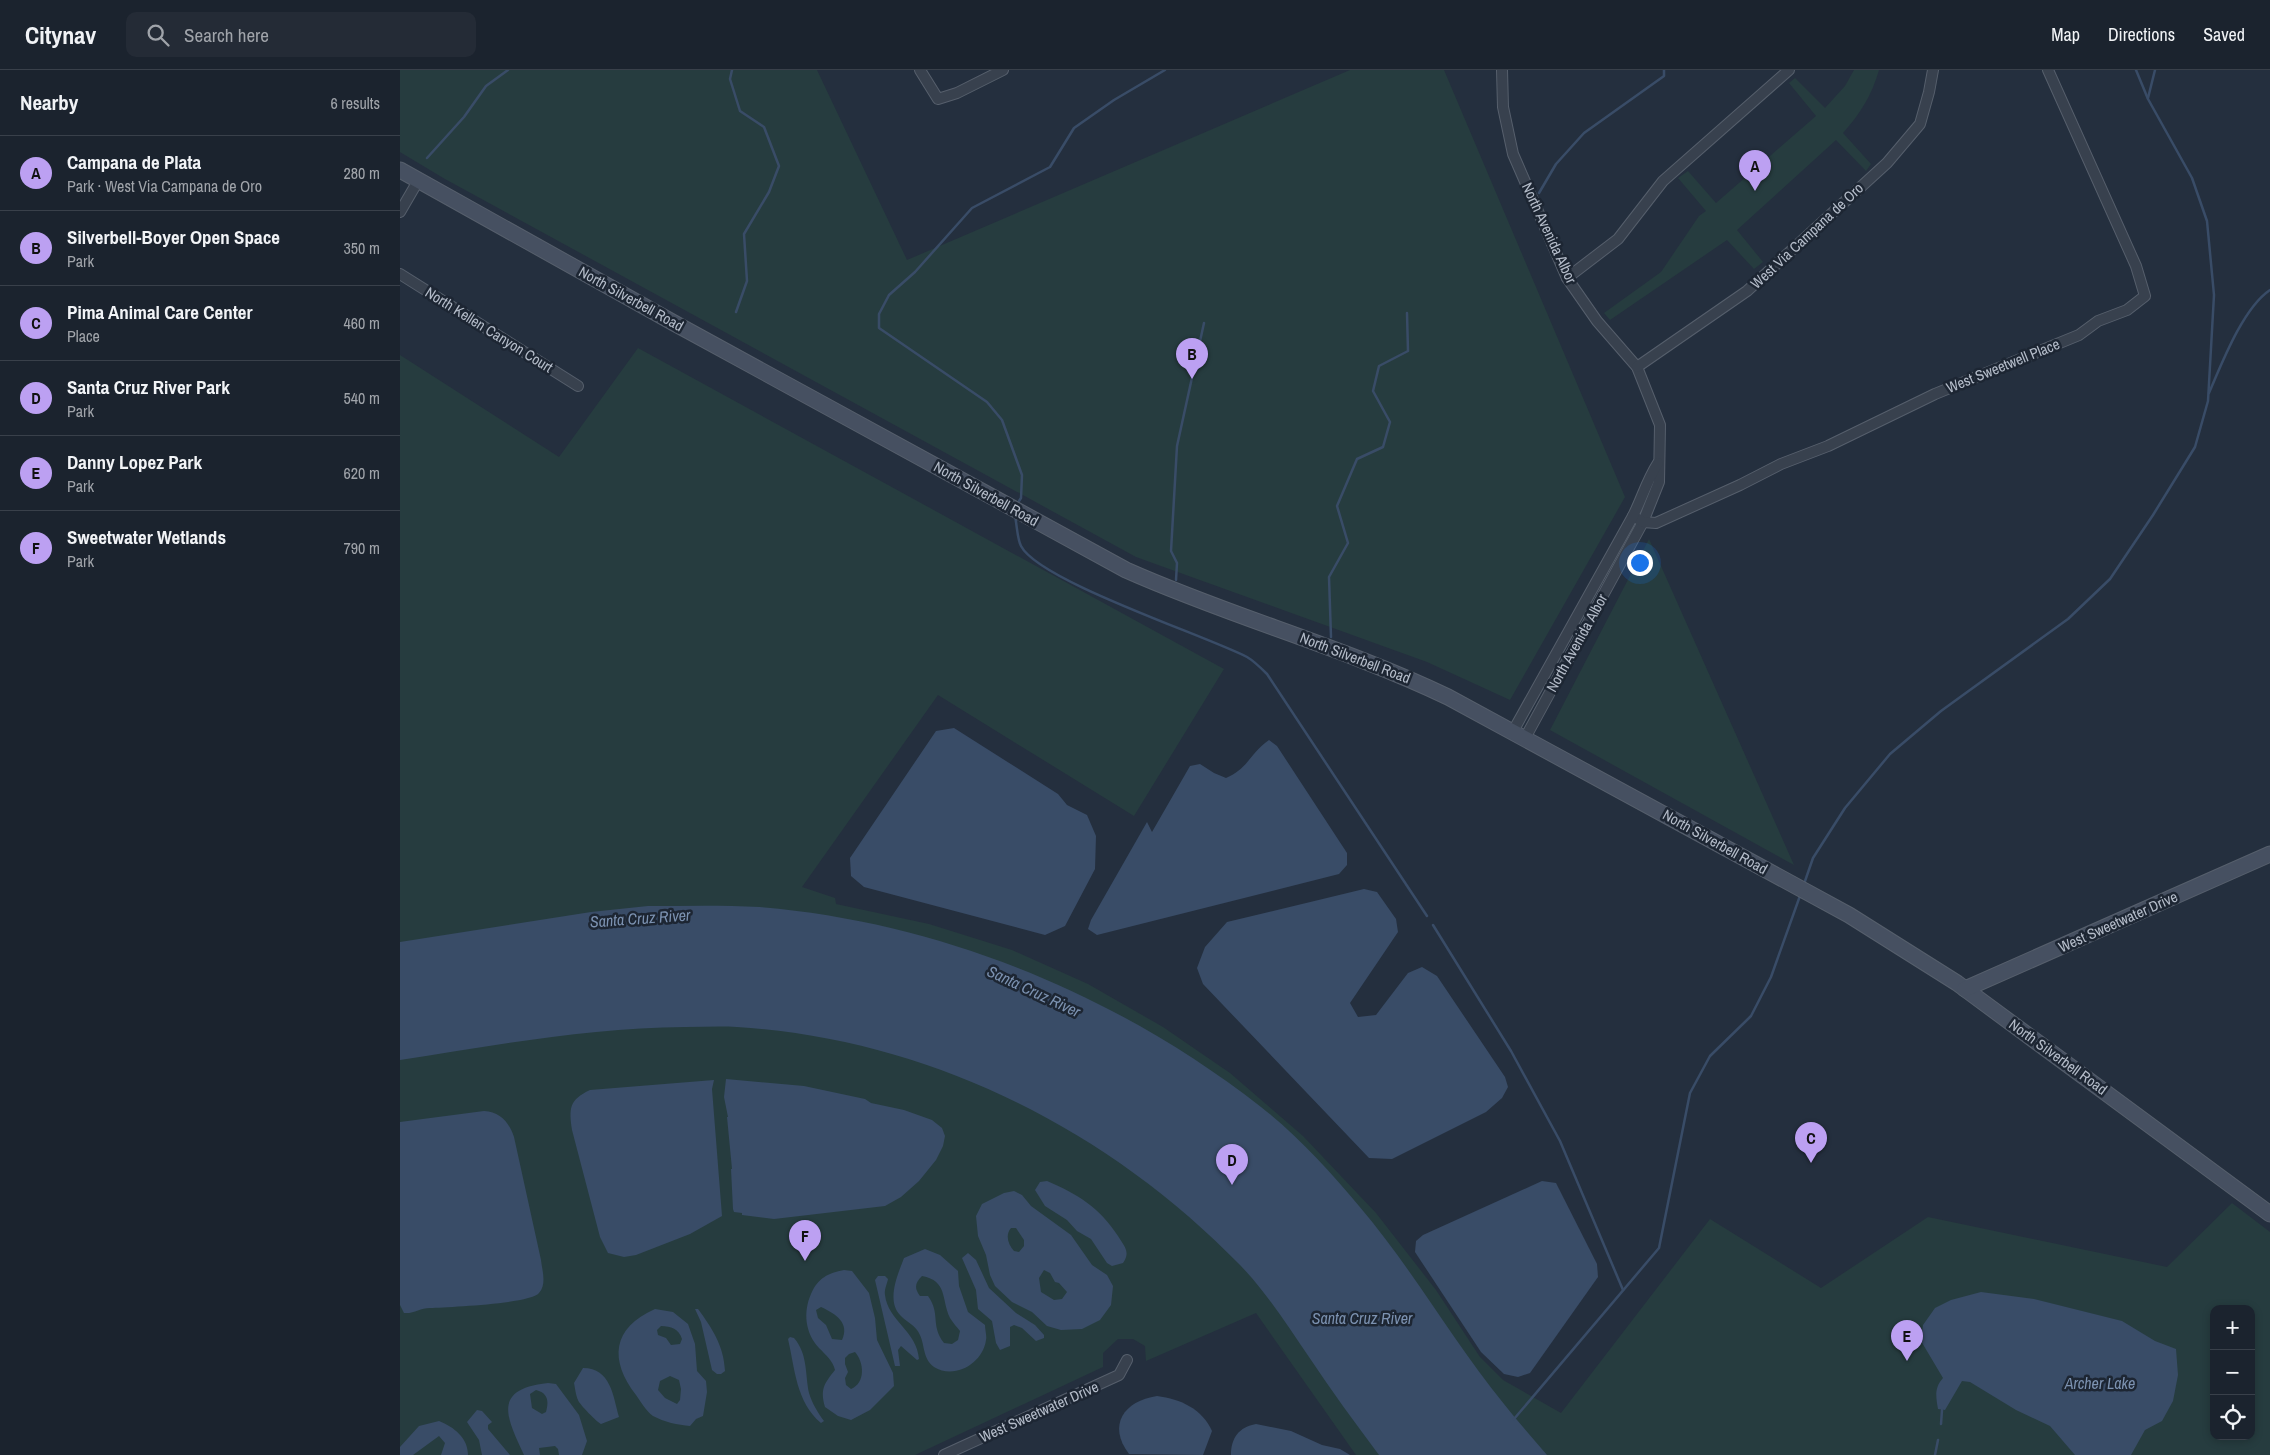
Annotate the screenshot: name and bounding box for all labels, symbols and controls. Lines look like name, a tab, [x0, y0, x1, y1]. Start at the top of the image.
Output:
search box	[126, 12, 476, 57]
text: Citynav	[25, 19, 96, 51]
icon: search	[144, 21, 172, 49]
text: Search here	[184, 22, 269, 48]
text: Map	[2051, 22, 2080, 47]
text: Directions	[2108, 22, 2175, 47]
text: Saved	[2203, 22, 2245, 47]
text: Nearby	[20, 88, 78, 117]
text: 6 results	[330, 92, 380, 114]
text: Campana de Plata	[67, 149, 201, 175]
pin: A	[1739, 150, 1771, 191]
text: A	[31, 162, 41, 184]
text: 280 m	[344, 162, 380, 184]
text: Park · West Via Campana de Oro	[67, 175, 262, 197]
street label: West Via Campana de Oro	[1746, 178, 1868, 294]
street label: North Avenida Albor	[1517, 179, 1582, 287]
text: Silverbell-Boyer Open Space	[67, 224, 280, 250]
text: B	[31, 237, 41, 259]
text: 350 m	[344, 237, 380, 259]
text: Park	[67, 250, 94, 272]
street label: North Silverbell Road	[575, 261, 687, 336]
street label: North Kellen Canyon Court	[421, 282, 558, 378]
text: Pima Animal Care Center	[67, 299, 253, 325]
text: C	[31, 312, 41, 334]
text: 460 m	[344, 312, 380, 334]
text: Place	[67, 325, 100, 347]
street label: West Sweetwell Place	[1943, 333, 2063, 398]
pin: B	[1176, 338, 1208, 379]
text: Santa Cruz River Park	[67, 374, 230, 400]
text: D	[31, 387, 41, 409]
text: 540 m	[344, 387, 380, 409]
text: Park	[67, 400, 94, 422]
text: Danny Lopez Park	[67, 449, 202, 475]
street label: North Silverbell Road	[930, 456, 1042, 531]
text: E	[32, 462, 40, 484]
text: 620 m	[344, 462, 380, 484]
text: Park	[67, 475, 94, 497]
text: Sweetwater Wetlands	[67, 524, 226, 550]
text: F	[32, 537, 40, 559]
text: 790 m	[344, 537, 380, 559]
text: Park	[67, 550, 94, 572]
your location	[1627, 550, 1653, 576]
street label: North Avenida Albor	[1541, 590, 1612, 696]
street label: North Silverbell Road	[1297, 627, 1414, 688]
street label: North Silverbell Road	[1659, 804, 1771, 879]
street label: West Sweetwater Drive	[2055, 886, 2181, 957]
water label: Santa Cruz River	[589, 903, 692, 932]
water label: Santa Cruz River	[984, 960, 1085, 1022]
street label: North Silverbell Road	[2005, 1014, 2112, 1099]
pin: C	[1795, 1122, 1827, 1163]
pin: D	[1216, 1144, 1248, 1185]
pin: F	[789, 1220, 821, 1261]
map controls	[2210, 1305, 2255, 1440]
button: +	[2210, 1305, 2255, 1350]
water label: Santa Cruz River	[1312, 1307, 1413, 1329]
pin: E	[1891, 1320, 1923, 1361]
button: −	[2210, 1350, 2255, 1395]
water label: Archer Lake	[2064, 1372, 2135, 1394]
street label: West Sweetwater Drive	[976, 1376, 1102, 1447]
button: locate	[2210, 1395, 2255, 1440]

